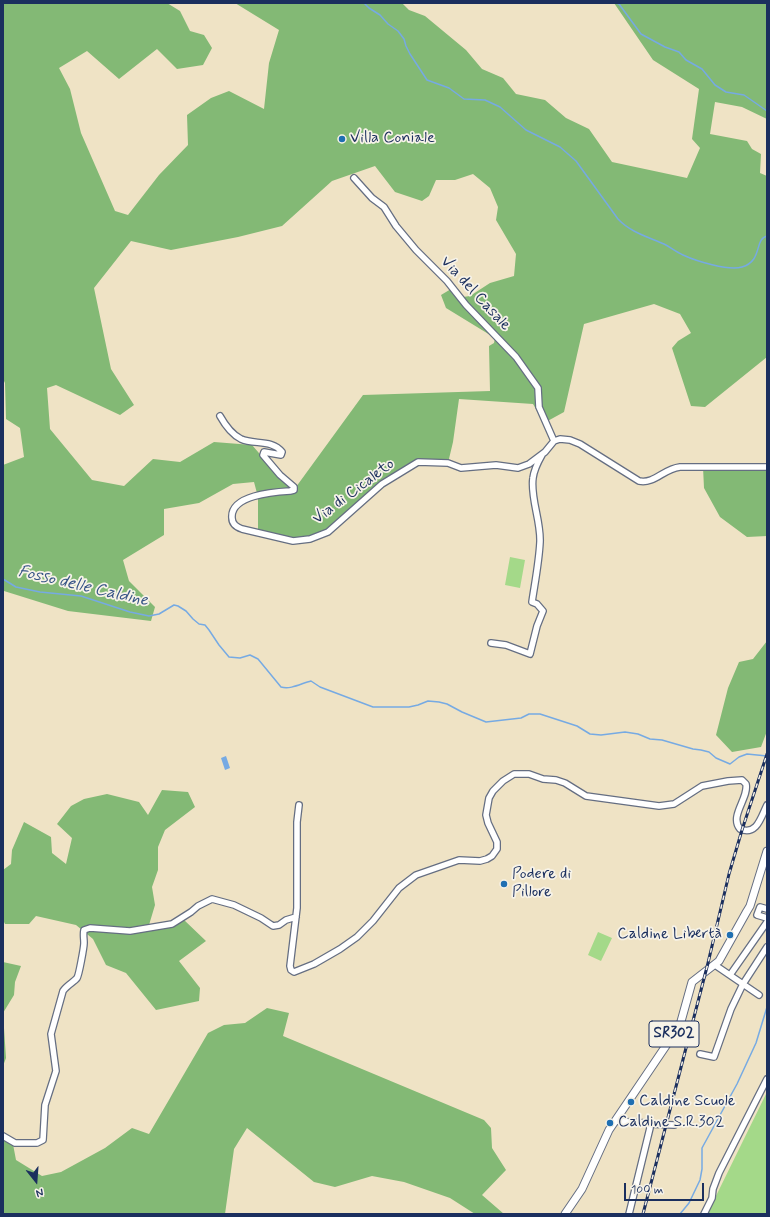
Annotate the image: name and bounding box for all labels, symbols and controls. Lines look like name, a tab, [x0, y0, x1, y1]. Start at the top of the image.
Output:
place label: Villa Coniale	[350, 129, 435, 149]
marker: Villa Coniale	[337, 134, 347, 144]
street label: Via del Casale	[436, 253, 514, 335]
street label: Via di Cicaleto	[309, 455, 399, 529]
water label: Fosso delle Caldine	[16, 562, 150, 612]
place label: Podere di Pillore	[512, 865, 571, 903]
marker: Podere di Pillore	[499, 879, 509, 889]
place label: Caldine Libertà	[617, 925, 722, 945]
marker: Caldine Libertà	[725, 930, 735, 940]
road number: SR302	[649, 1021, 699, 1047]
place label: Caldine Scuole	[639, 1092, 735, 1112]
marker: Caldine Scuole	[626, 1097, 636, 1107]
place label: Caldine S.R.302	[618, 1113, 724, 1133]
marker: Caldine S.R.302	[605, 1118, 615, 1128]
north arrow	[16, 1161, 56, 1201]
scale bar	[626, 1175, 706, 1201]
text: 100 m	[631, 1182, 663, 1198]
text: N	[34, 1185, 45, 1200]

